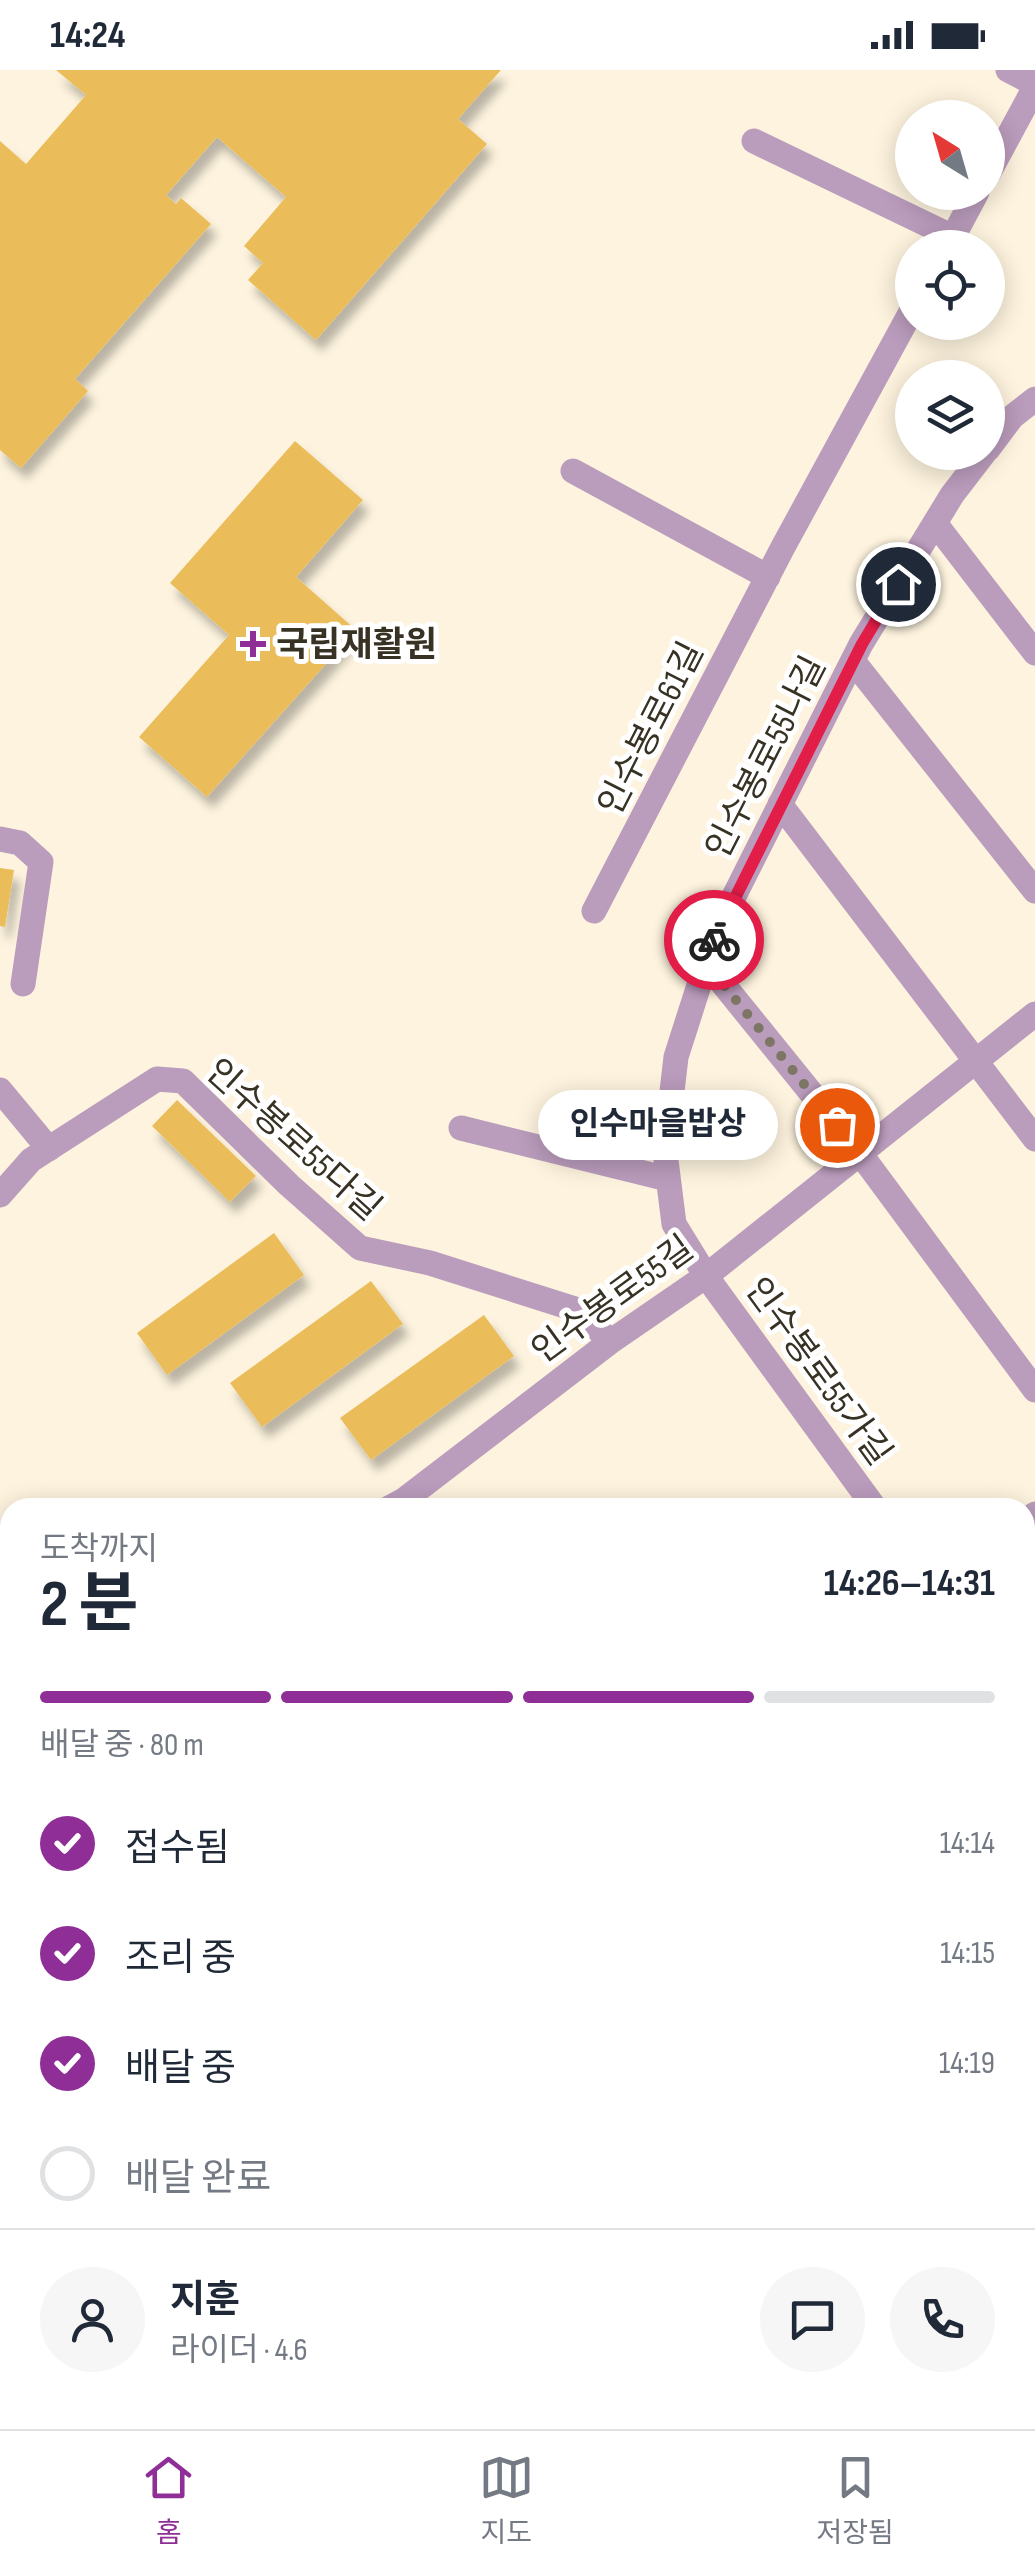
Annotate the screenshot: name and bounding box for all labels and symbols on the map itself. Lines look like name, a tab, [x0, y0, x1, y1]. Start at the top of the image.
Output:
north arrow	[895, 100, 1005, 210]
pin	[856, 542, 941, 627]
place label: 국립재활원	[276, 624, 437, 667]
marker: 국립재활원	[240, 631, 266, 657]
street label: 인수봉로61길	[589, 635, 713, 822]
street label: 인수봉로55나길	[697, 649, 836, 866]
courier	[664, 890, 764, 990]
street label: 인수봉로55다길	[196, 1050, 390, 1230]
pin	[795, 1083, 880, 1168]
callout: 인수마을밥상	[537, 1090, 777, 1160]
street label: 인수봉로55길	[524, 1227, 702, 1373]
street label: 인수봉로55가길	[735, 1270, 900, 1474]

